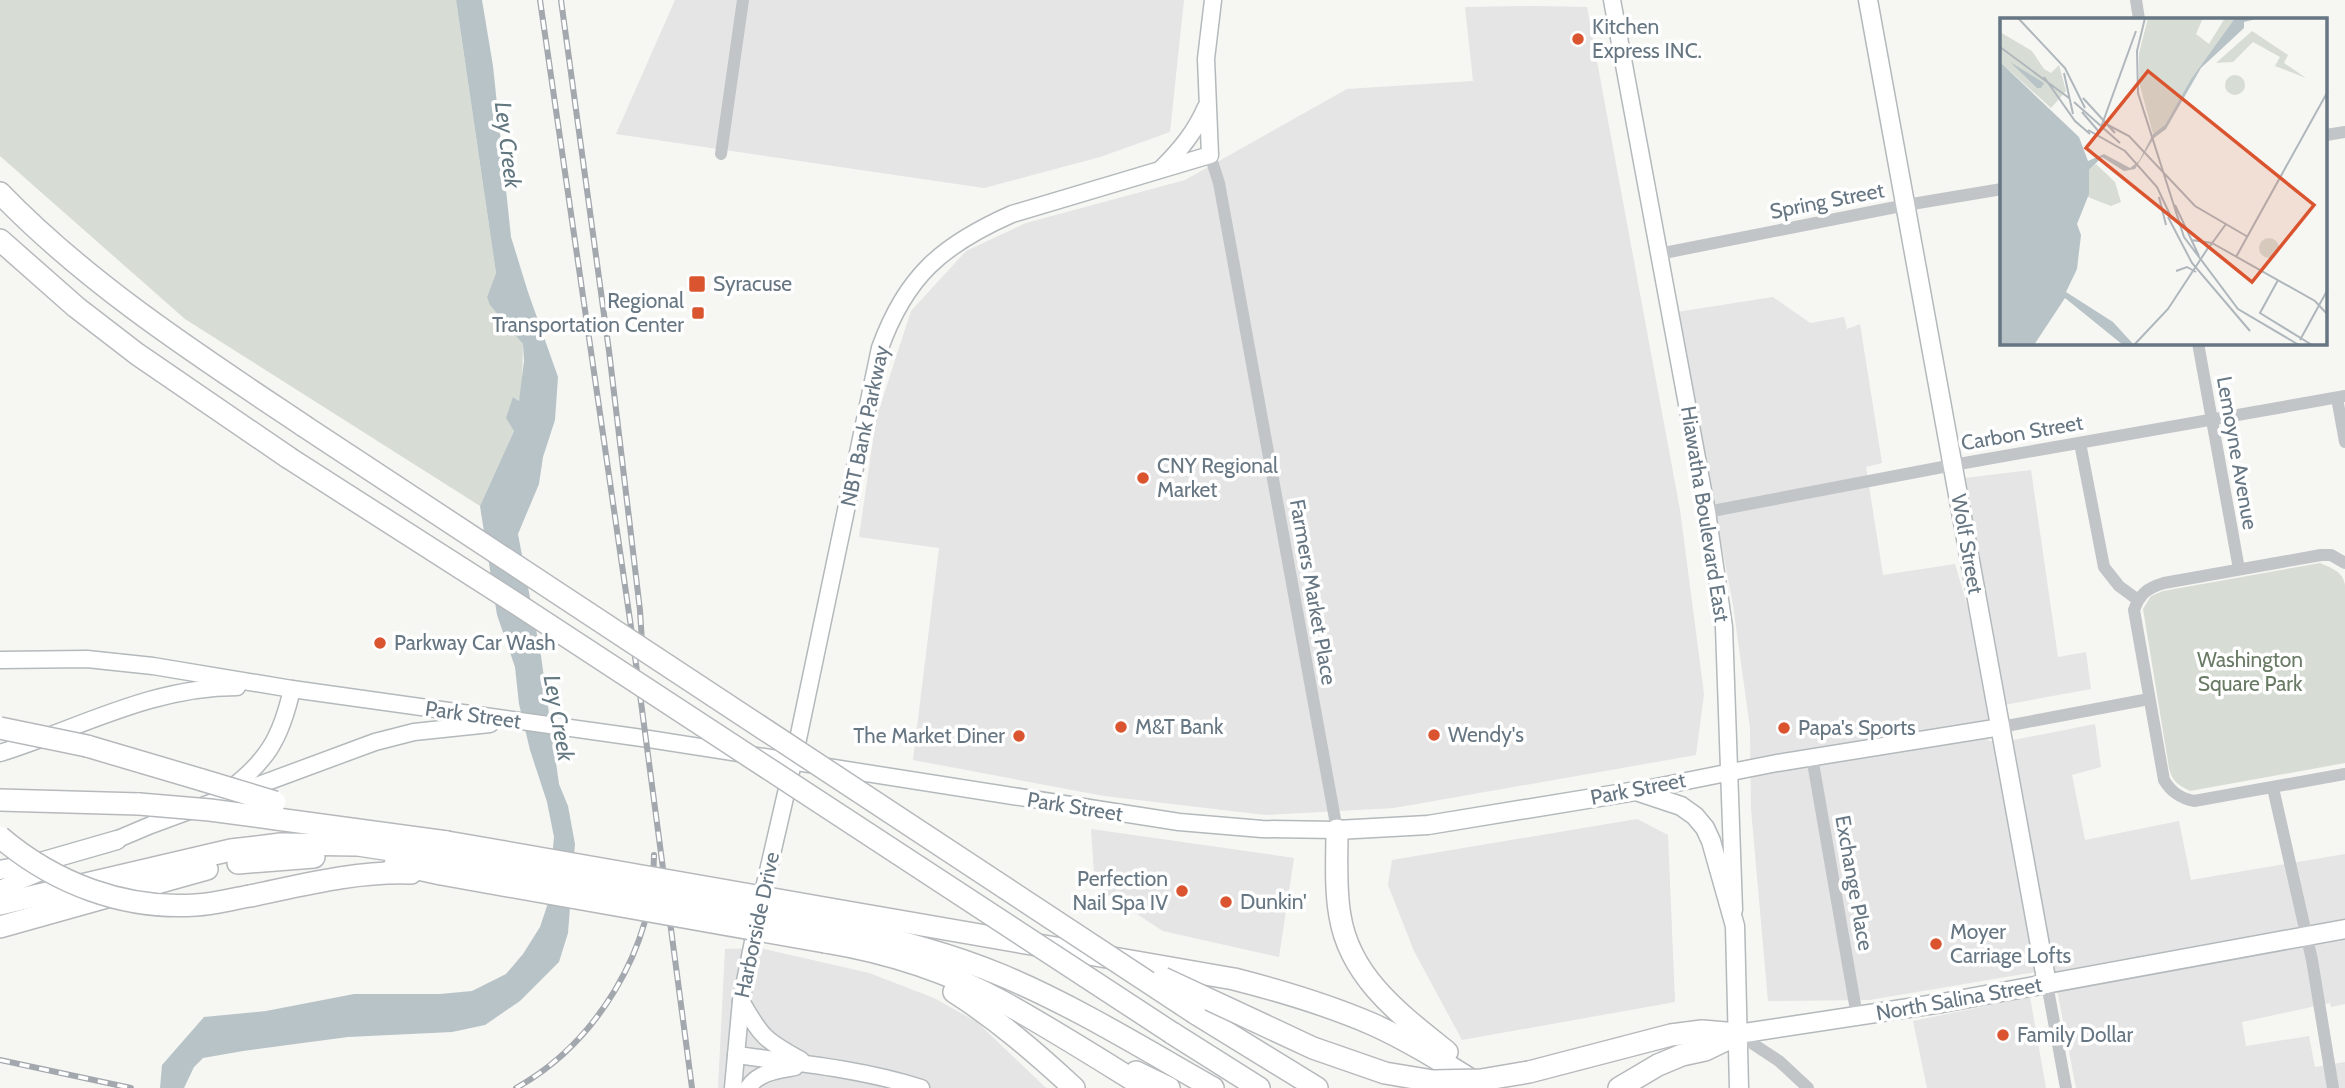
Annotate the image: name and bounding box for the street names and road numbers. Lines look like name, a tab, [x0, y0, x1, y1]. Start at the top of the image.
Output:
street label: Spring Street	[1768, 177, 1886, 224]
street label: NBT Bank Parkway	[835, 343, 894, 509]
street label: Lemoyne Avenue	[2212, 374, 2263, 532]
street label: Hiawatha Boulevard East	[1676, 404, 1735, 624]
street label: Carbon Street	[1959, 409, 2085, 456]
street label: Wolf Street	[1946, 492, 1989, 596]
street label: Farmers Market Place	[1285, 497, 1342, 687]
street label: Park Street	[424, 695, 523, 734]
street label: Park Street	[1588, 767, 1688, 810]
street label: Park Street	[1025, 787, 1125, 826]
street label: Exchange Place	[1830, 813, 1879, 953]
street label: Harborside Drive	[729, 849, 784, 1000]
street label: North Salina Street	[1874, 972, 2044, 1025]

